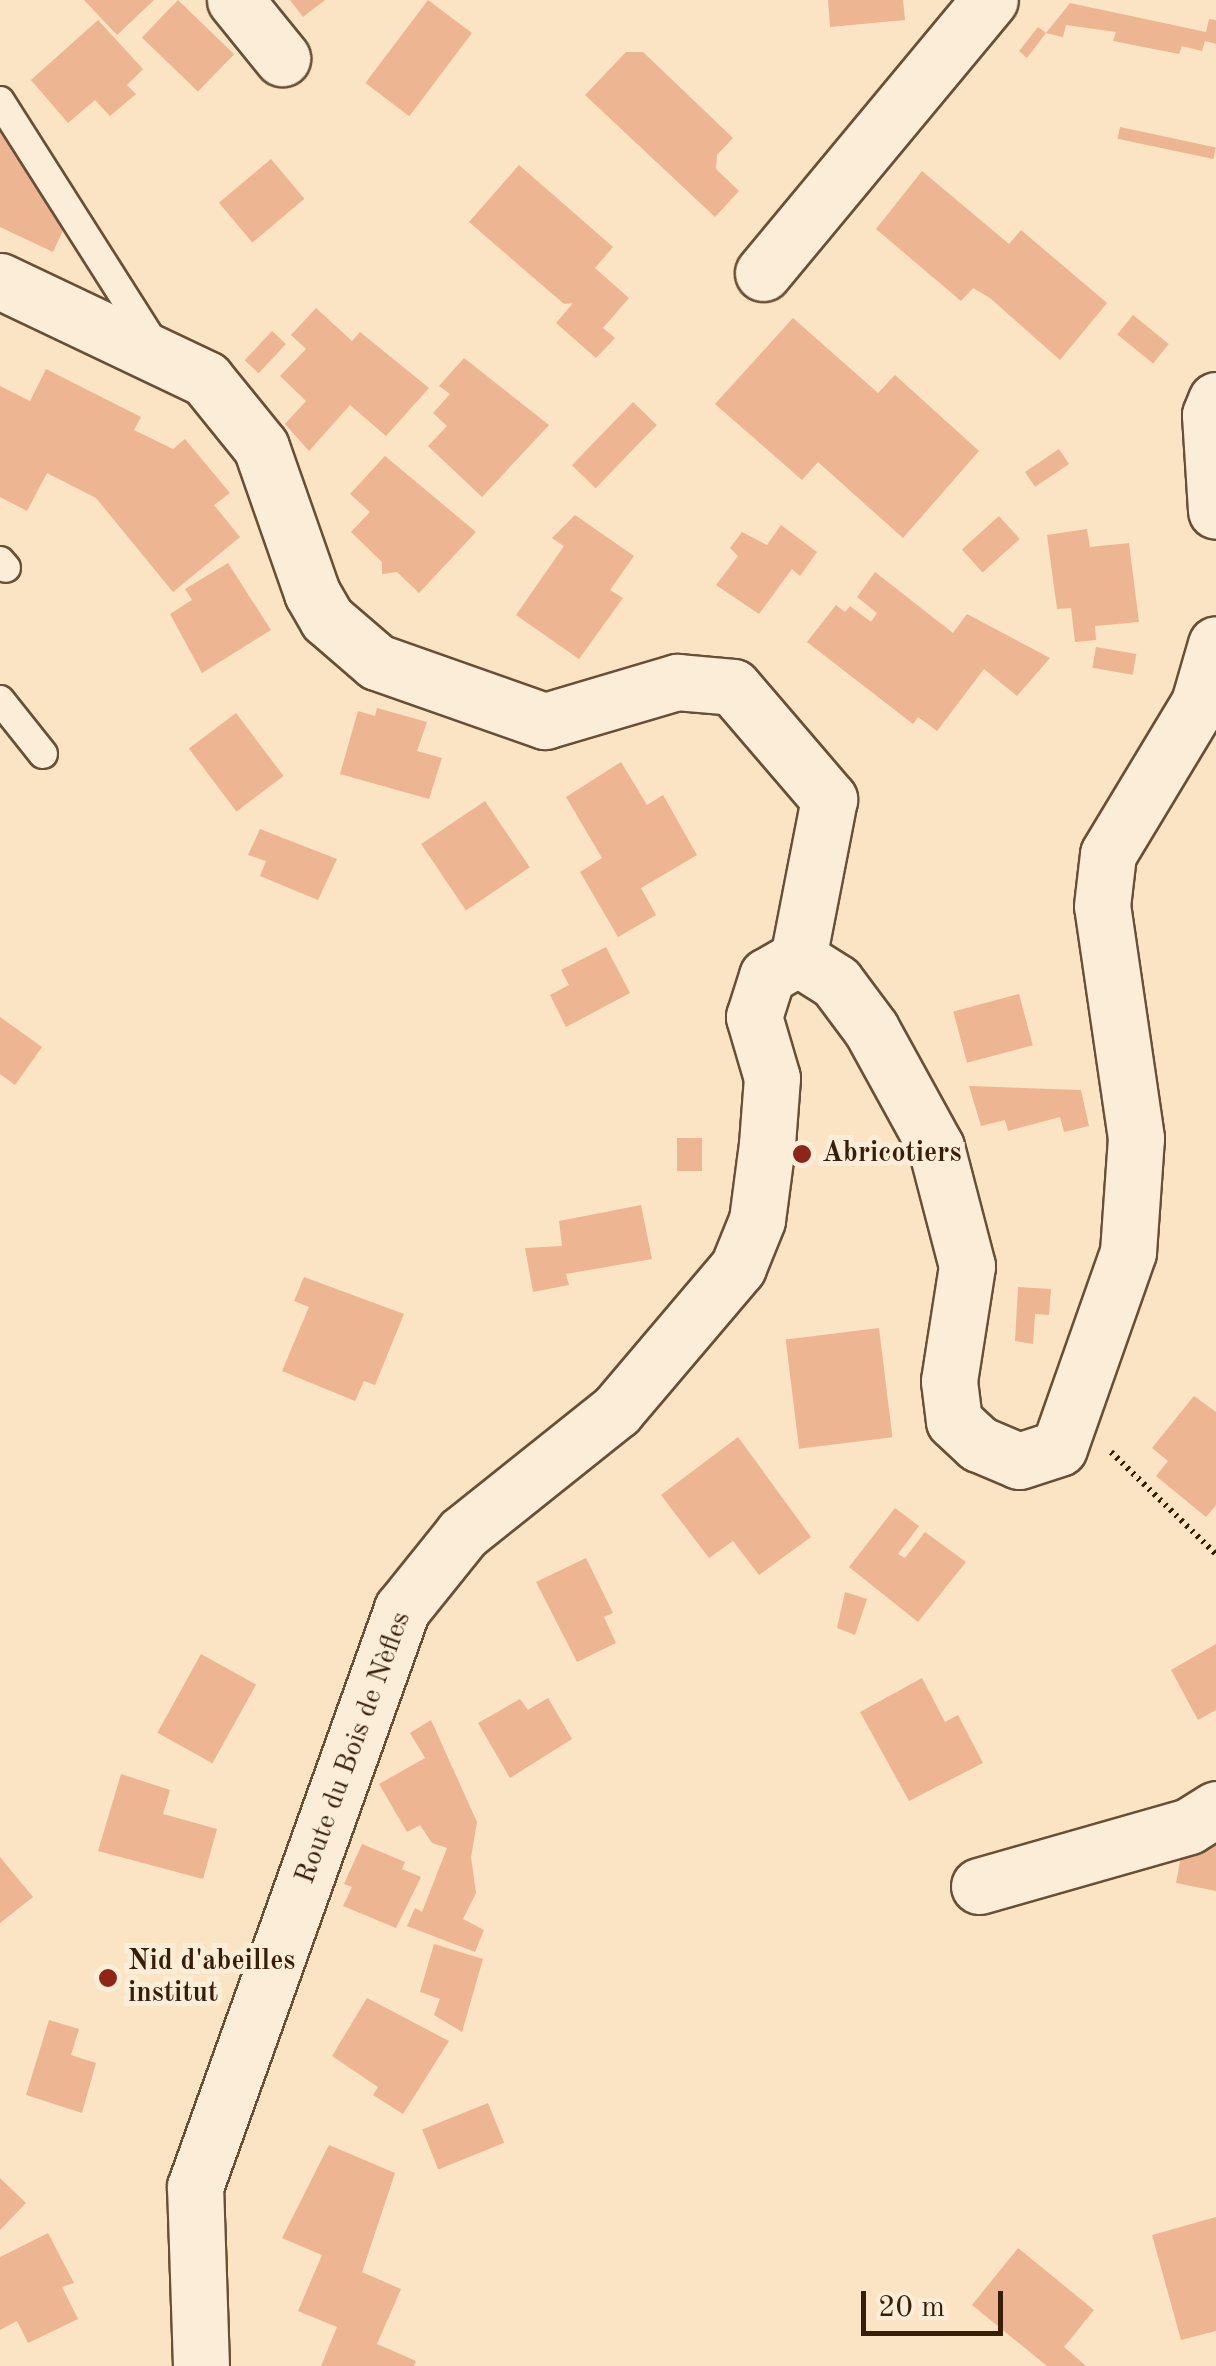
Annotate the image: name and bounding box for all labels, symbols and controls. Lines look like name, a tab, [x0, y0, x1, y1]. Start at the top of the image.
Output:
place label: Abricotiers	[822, 1137, 961, 1171]
marker: Abricotiers	[791, 1143, 813, 1165]
street label: Route du Bois de Nèfles	[289, 1607, 419, 1889]
place label: Nid d'abeilles institut	[128, 1945, 295, 2011]
marker: Nid d'abeilles institut	[97, 1967, 119, 1989]
scale bar	[866, 2271, 1008, 2333]
text: 20 m	[878, 2293, 945, 2323]

